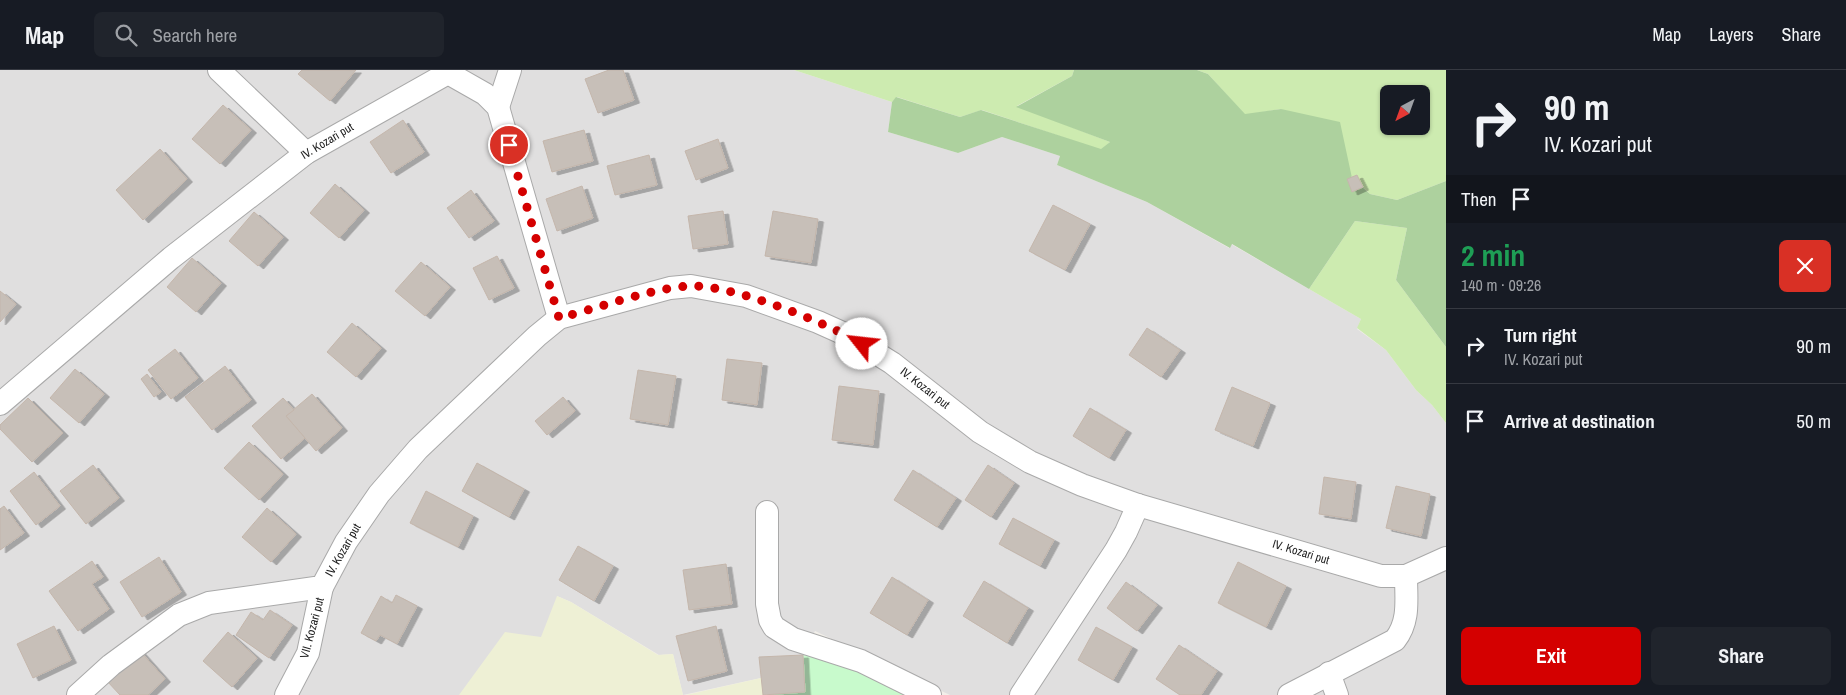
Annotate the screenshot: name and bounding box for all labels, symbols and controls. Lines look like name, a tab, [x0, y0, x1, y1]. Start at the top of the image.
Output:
search box	[94, 12, 444, 57]
text: Map	[25, 19, 64, 51]
icon: search	[112, 21, 140, 49]
text: Search here	[152, 22, 237, 48]
text: Map	[1653, 22, 1681, 47]
text: Layers	[1709, 22, 1754, 47]
text: Share	[1782, 22, 1821, 47]
text: 90 m	[1544, 84, 1609, 131]
north arrow	[1380, 85, 1430, 135]
map controls	[1380, 85, 1430, 135]
icon: right	[1461, 90, 1526, 155]
street label: IV. Kozari put	[298, 119, 357, 163]
pin	[488, 124, 530, 166]
text: IV. Kozari put	[1544, 129, 1652, 159]
icon: arrive	[495, 131, 523, 159]
icon: arrive	[1507, 185, 1535, 213]
text: Then	[1461, 186, 1497, 212]
text: 2 min	[1461, 235, 1525, 275]
button: close	[1779, 240, 1831, 292]
text: 140 m · 09:26	[1461, 274, 1541, 296]
position arrow	[835, 317, 887, 369]
text: Turn right	[1504, 322, 1576, 348]
icon: right	[1461, 332, 1489, 360]
text: 90 m	[1796, 333, 1831, 359]
text: IV. Kozari put	[1504, 348, 1582, 370]
street label: IV. Kozari put	[897, 364, 953, 413]
icon: arrive	[1461, 407, 1489, 435]
text: Arrive at destination	[1504, 408, 1655, 434]
text: 50 m	[1796, 408, 1831, 434]
street label: IV. Kozari put	[321, 520, 365, 579]
street label: IV. Kozari put	[1271, 536, 1332, 568]
street label: VII. Kozari put	[296, 596, 328, 660]
button: Exit	[1461, 627, 1641, 685]
button: Share	[1651, 627, 1831, 685]

